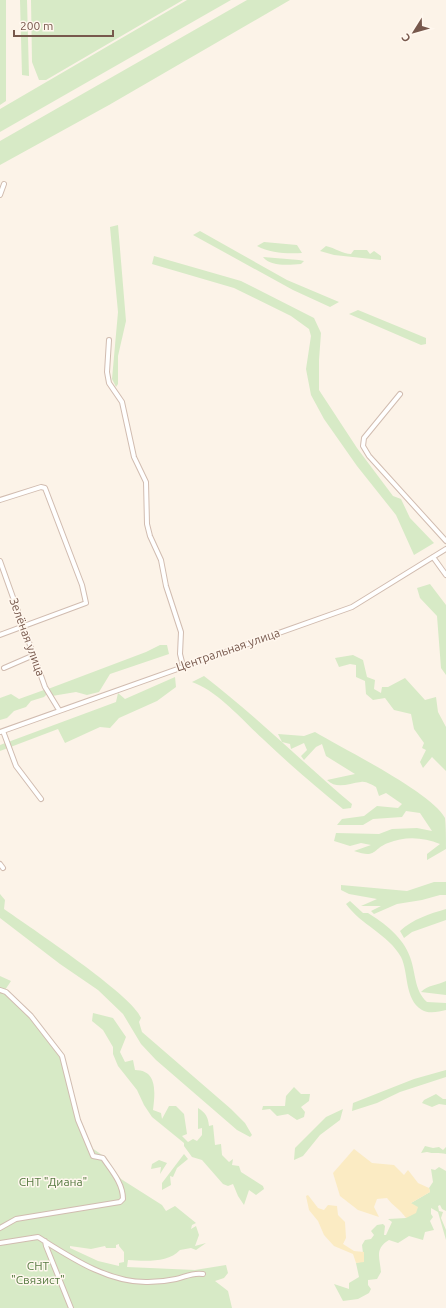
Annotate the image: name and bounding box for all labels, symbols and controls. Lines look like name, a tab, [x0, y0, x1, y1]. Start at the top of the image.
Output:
scale bar	[14, 12, 113, 38]
north arrow	[394, 12, 434, 52]
text: 200 m	[20, 19, 53, 32]
text: С	[399, 32, 413, 44]
street label: Зелёная улица	[7, 596, 48, 678]
street label: Центральная улица	[174, 626, 282, 673]
park label: СНТ "Диана"	[19, 1175, 87, 1188]
park label: СНТ "Связист"	[11, 1259, 65, 1286]

